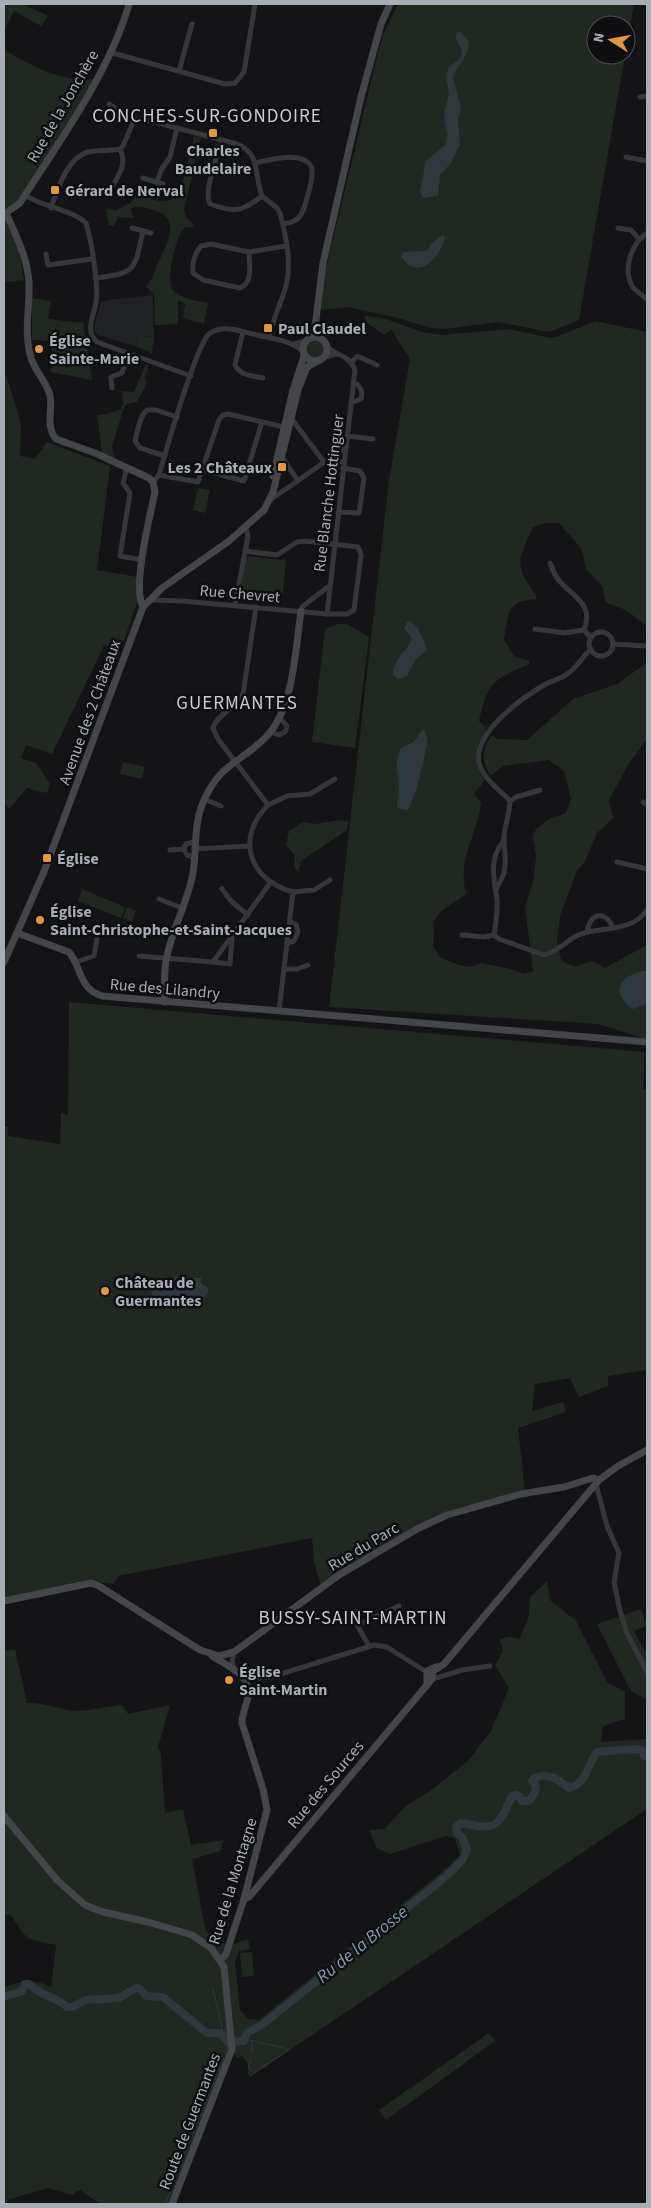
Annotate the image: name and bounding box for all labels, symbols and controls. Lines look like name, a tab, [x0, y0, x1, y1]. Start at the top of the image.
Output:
north arrow	[586, 15, 636, 65]
text: N	[589, 31, 610, 44]
street label: Rue de la Jonchère	[22, 46, 104, 167]
district label: CONCHES-SUR-GONDOIRE	[92, 103, 322, 130]
marker: Charles Baudelaire	[207, 127, 219, 139]
place label: Charles Baudelaire	[175, 140, 251, 180]
place label: Gérard de Nerval	[65, 180, 184, 202]
marker: Gérard de Nerval	[49, 184, 61, 196]
place label: Paul Claudel	[278, 318, 366, 340]
marker: Paul Claudel	[262, 322, 274, 334]
place label: Église Sainte-Marie	[49, 330, 139, 370]
marker: Église Sainte-Marie	[33, 343, 45, 355]
street label: Rue Blanche Hottinguer	[308, 413, 350, 573]
place label: Les 2 Châteaux	[167, 457, 272, 479]
marker: Les 2 Châteaux	[276, 461, 288, 473]
street label: Rue Chevret	[199, 580, 282, 609]
street label: Avenue des 2 Châteaux	[53, 637, 126, 788]
district label: GUERMANTES	[176, 690, 298, 717]
place label: Église	[57, 848, 99, 870]
marker: Église	[41, 852, 53, 864]
place label: Église Saint-Christophe-et-Saint-Jacques	[50, 901, 292, 941]
marker: Église Saint-Christophe-et-Saint-Jacques	[34, 914, 46, 926]
street label: Rue des Lilandry	[109, 973, 221, 1005]
place label: Château de Guermantes	[115, 1272, 201, 1312]
marker: Château de Guermantes	[99, 1285, 111, 1297]
street label: Rue du Parc	[324, 1517, 403, 1577]
district label: BUSSY-SAINT-MARTIN	[259, 1605, 448, 1632]
place label: Église Saint-Martin	[239, 1661, 327, 1701]
marker: Église Saint-Martin	[223, 1674, 235, 1686]
street label: Rue des Sources	[282, 1736, 369, 1833]
street label: Rue de la Montagne	[203, 1815, 263, 1947]
water label: Ru de la Brosse	[311, 1899, 414, 1989]
street label: Route de Guermantes	[154, 2050, 226, 2193]

